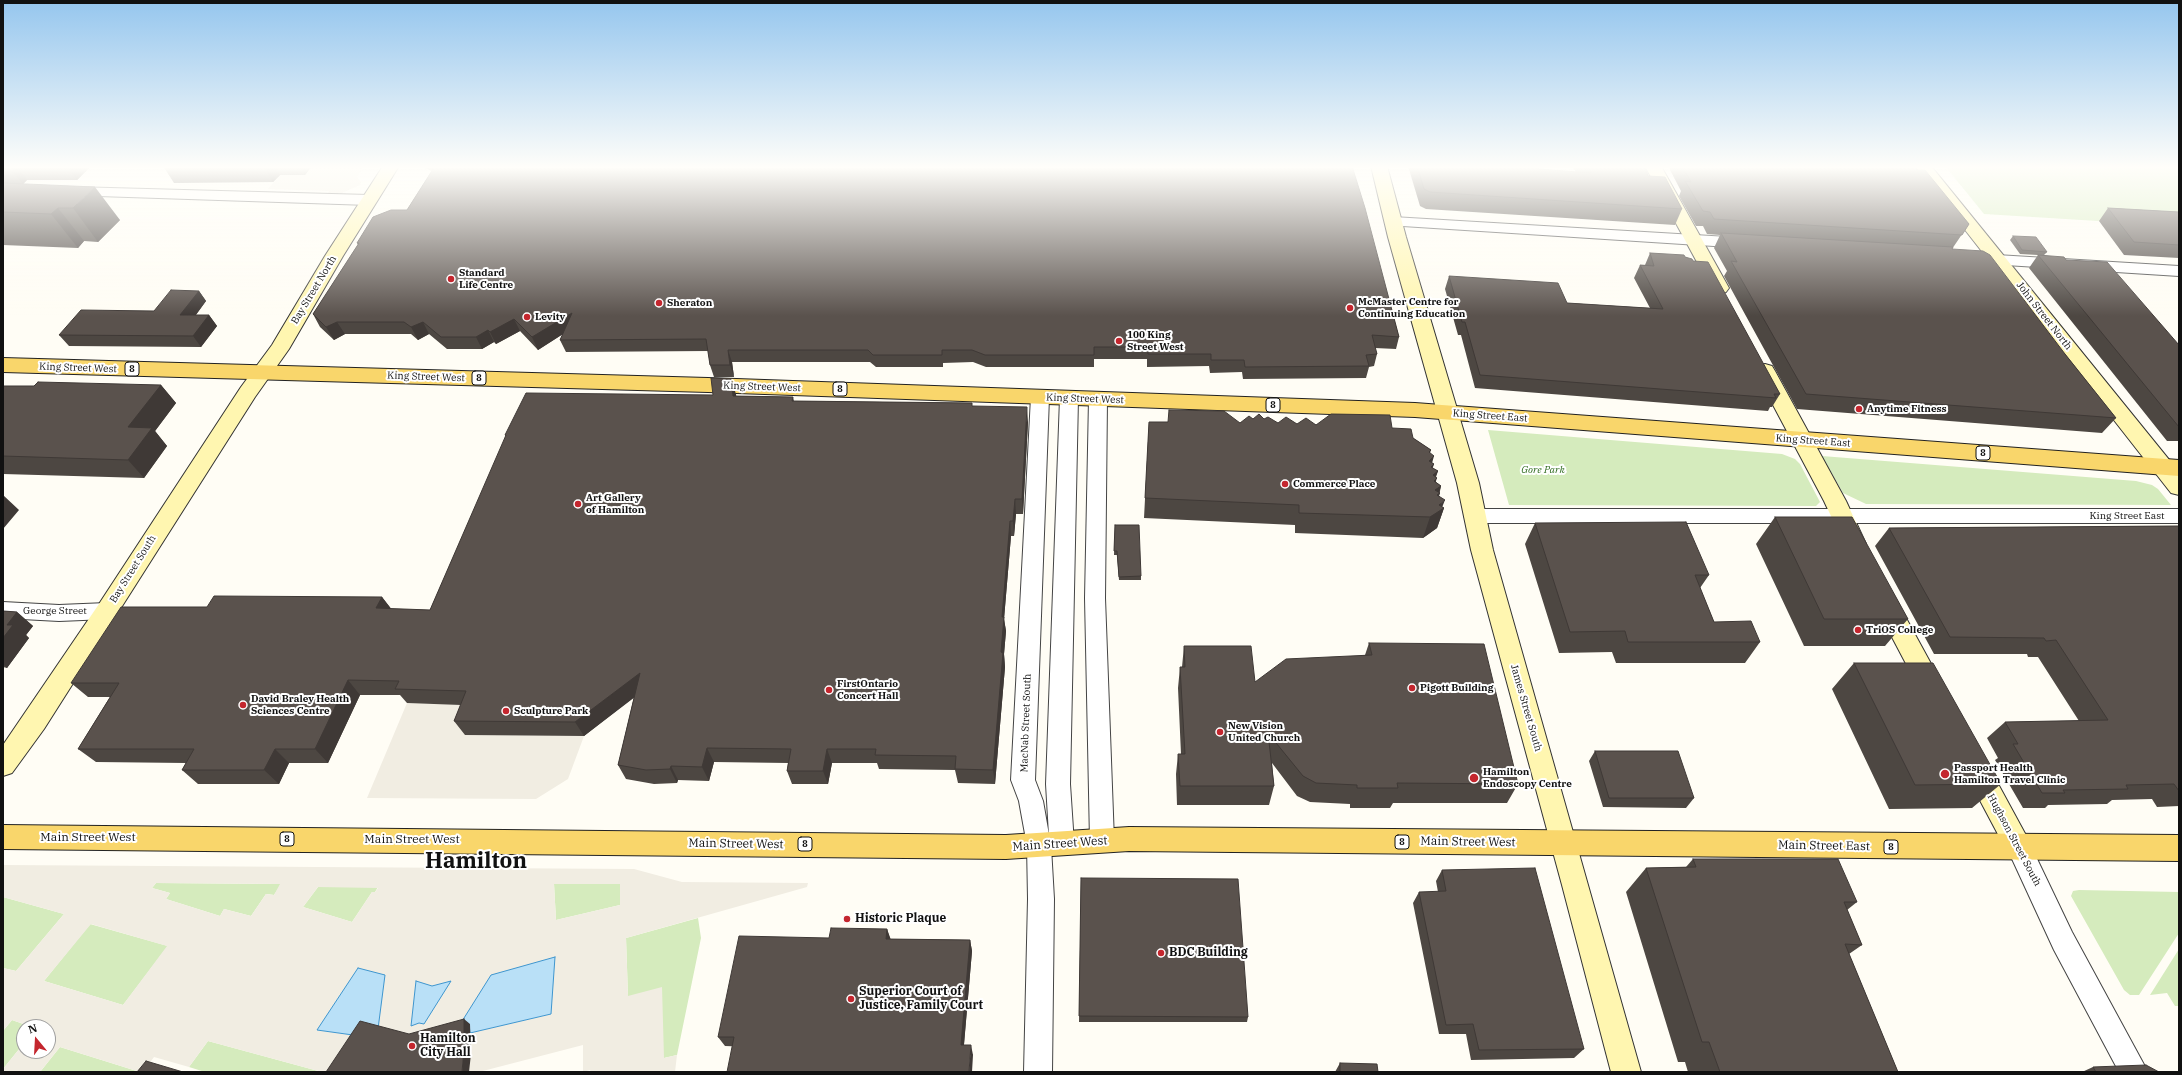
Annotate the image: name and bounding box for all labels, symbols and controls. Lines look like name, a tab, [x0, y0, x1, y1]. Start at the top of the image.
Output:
street label: Bay Street North	[289, 254, 339, 326]
place label: Standard Life Centre	[459, 267, 513, 290]
marker: Standard Life Centre	[446, 274, 456, 284]
street label: John Street North	[2014, 280, 2074, 352]
place label: McMaster Centre for Continuing Education	[1358, 296, 1465, 320]
place label: Sheraton	[667, 297, 712, 309]
marker: Sheraton	[654, 298, 664, 308]
marker: McMaster Centre for Continuing Education	[1345, 303, 1355, 313]
place label: Levity	[535, 311, 565, 323]
marker: Levity	[522, 312, 532, 322]
place label: 100 King Street West	[1127, 329, 1184, 352]
marker: 100 King Street West	[1114, 336, 1124, 346]
street label: King Street West	[39, 361, 117, 375]
road number: 8	[125, 362, 139, 376]
street label: King Street West	[387, 370, 465, 384]
road number: 8	[472, 371, 486, 385]
street label: King Street West	[723, 380, 801, 394]
road number: 8	[833, 382, 847, 396]
street label: King Street West	[1046, 392, 1124, 406]
road number: 8	[1266, 398, 1280, 412]
place label: Anytime Fitness	[1867, 403, 1947, 415]
marker: Anytime Fitness	[1854, 404, 1864, 414]
street label: King Street East	[1452, 407, 1528, 425]
street label: King Street East	[1775, 432, 1851, 450]
road number: 8	[1976, 446, 1990, 460]
park label: Gore Park	[1521, 464, 1565, 476]
place label: Commerce Place	[1293, 478, 1375, 490]
marker: Commerce Place	[1280, 479, 1290, 489]
place label: Art Gallery of Hamilton	[586, 492, 644, 516]
marker: Art Gallery of Hamilton	[573, 499, 583, 509]
street label: King Street East	[2090, 510, 2164, 522]
street label: Bay Street South	[107, 533, 159, 605]
street label: George Street	[23, 605, 87, 617]
place label: TriOS College	[1866, 624, 1933, 636]
marker: TriOS College	[1853, 625, 1863, 635]
street label: James Street South	[1508, 663, 1544, 753]
street label: MacNab Street South	[1018, 674, 1034, 772]
place label: FirstOntario Concert Hall	[837, 678, 898, 702]
place label: Pigott Building	[1420, 682, 1493, 694]
marker: Pigott Building	[1407, 683, 1417, 693]
marker: FirstOntario Concert Hall	[824, 685, 834, 695]
place label: David Braley Health Sciences Centre	[251, 693, 349, 716]
marker: David Braley Health Sciences Centre	[238, 700, 248, 710]
place label: Sculpture Park	[514, 705, 588, 717]
marker: Sculpture Park	[501, 706, 511, 716]
place label: New Vision United Church	[1228, 720, 1300, 744]
marker: New Vision United Church	[1215, 727, 1225, 737]
place label: Passport Health Hamilton Travel Clinic	[1954, 762, 2065, 786]
place label: Hamilton Endoscopy Centre	[1483, 766, 1572, 790]
marker: Passport Health Hamilton Travel Clinic	[1939, 768, 1951, 780]
marker: Hamilton Endoscopy Centre	[1468, 772, 1480, 784]
street label: Hughson Street South	[1985, 792, 2043, 888]
street label: Main Street West	[40, 831, 136, 845]
road number: 8	[280, 832, 294, 846]
street label: Main Street West	[364, 833, 460, 847]
street label: Main Street West	[1012, 833, 1108, 855]
street label: Main Street West	[1420, 834, 1516, 850]
road number: 8	[1395, 835, 1409, 849]
street label: Main Street West	[688, 836, 784, 852]
road number: 8	[798, 837, 812, 851]
street label: Main Street East	[1778, 838, 1870, 854]
road number: 8	[1884, 840, 1898, 854]
district label: Hamilton	[425, 849, 527, 875]
place label: Historic Plaque	[855, 912, 946, 926]
marker: Historic Plaque	[842, 914, 852, 924]
place label: BDC Building	[1169, 946, 1248, 960]
marker: BDC Building	[1156, 948, 1166, 958]
place label: Superior Court of Justice, Family Court	[859, 985, 983, 1013]
marker: Superior Court of Justice, Family Court	[846, 994, 856, 1004]
north arrow	[16, 1019, 56, 1059]
text: N	[26, 1021, 39, 1037]
place label: Hamilton City Hall	[420, 1032, 476, 1060]
marker: Hamilton City Hall	[407, 1041, 417, 1051]

